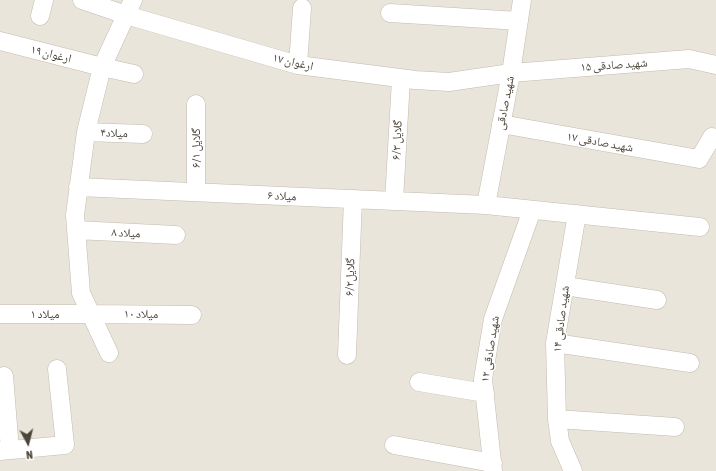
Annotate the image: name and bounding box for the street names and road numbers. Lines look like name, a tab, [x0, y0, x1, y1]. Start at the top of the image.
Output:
street label: ارغوان ۱۹	[29, 42, 73, 66]
street label: ارغوان ۱۷	[271, 50, 315, 74]
street label: شهید صادقی ۱۵	[580, 55, 648, 75]
street label: شهید صادقی	[493, 75, 517, 131]
street label: گلایل ۶/۳	[389, 120, 405, 160]
street label: میلاد۴	[100, 125, 128, 141]
street label: گلایل ۶/۱	[189, 128, 203, 168]
street label: شهید صادقی ۱۷	[566, 129, 634, 155]
street label: میلاد ۶	[267, 188, 297, 204]
street label: میلاد ۸	[111, 225, 141, 241]
street label: گلایل۶/۲	[342, 258, 358, 296]
street label: شهید صادقی ۱۴	[550, 285, 572, 353]
street label: میلاد ۱	[30, 307, 60, 321]
street label: میلاد ۱۰	[124, 307, 158, 321]
street label: شهید صادقی ۱۲	[478, 315, 502, 383]

